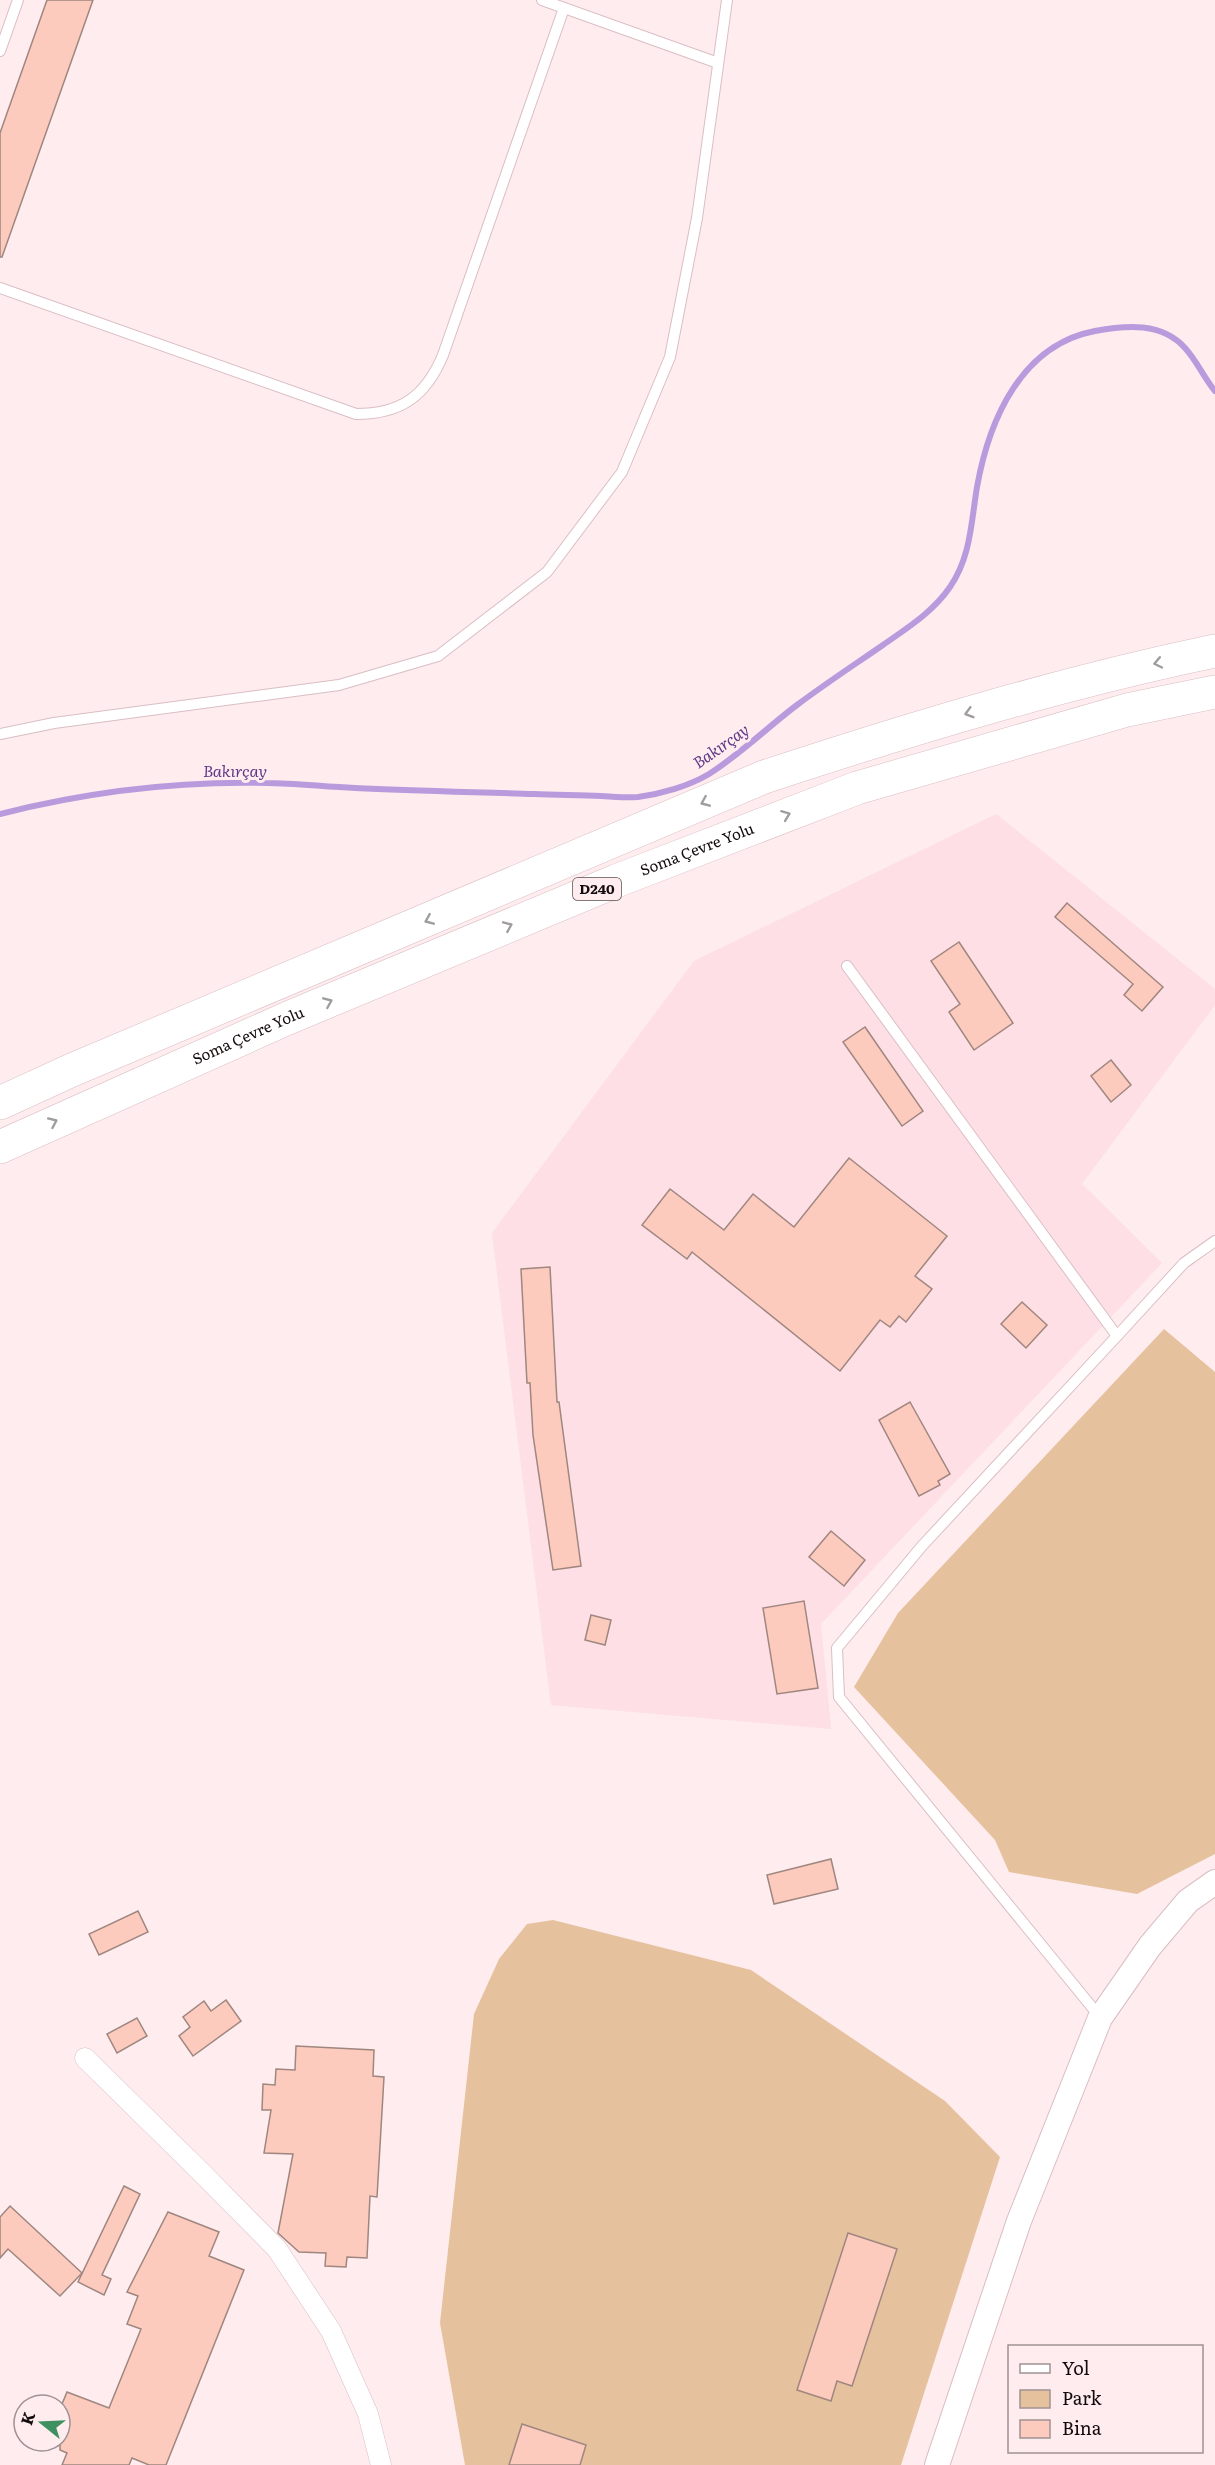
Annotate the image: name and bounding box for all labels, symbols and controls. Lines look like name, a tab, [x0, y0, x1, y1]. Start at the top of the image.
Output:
one-way arrow	[1153, 656, 1163, 669]
one-way arrow	[964, 706, 975, 718]
water label: Bakırçay	[687, 717, 754, 773]
water label: Bakırçay	[203, 758, 267, 782]
one-way arrow	[701, 795, 712, 807]
one-way arrow	[781, 810, 791, 823]
street label: Soma Çevre Yolu	[636, 816, 757, 881]
road number: D240	[573, 878, 621, 900]
one-way arrow	[425, 913, 436, 925]
one-way arrow	[501, 921, 512, 933]
one-way arrow	[321, 997, 332, 1009]
street label: Soma Çevre Yolu	[188, 999, 308, 1070]
one-way arrow	[47, 1117, 58, 1129]
legend	[1008, 2345, 1203, 2453]
text: Yol	[1062, 2354, 1090, 2381]
text: Park	[1062, 2384, 1103, 2411]
north arrow	[12, 2393, 72, 2453]
text: K	[13, 2408, 40, 2428]
text: Bina	[1062, 2414, 1102, 2441]

